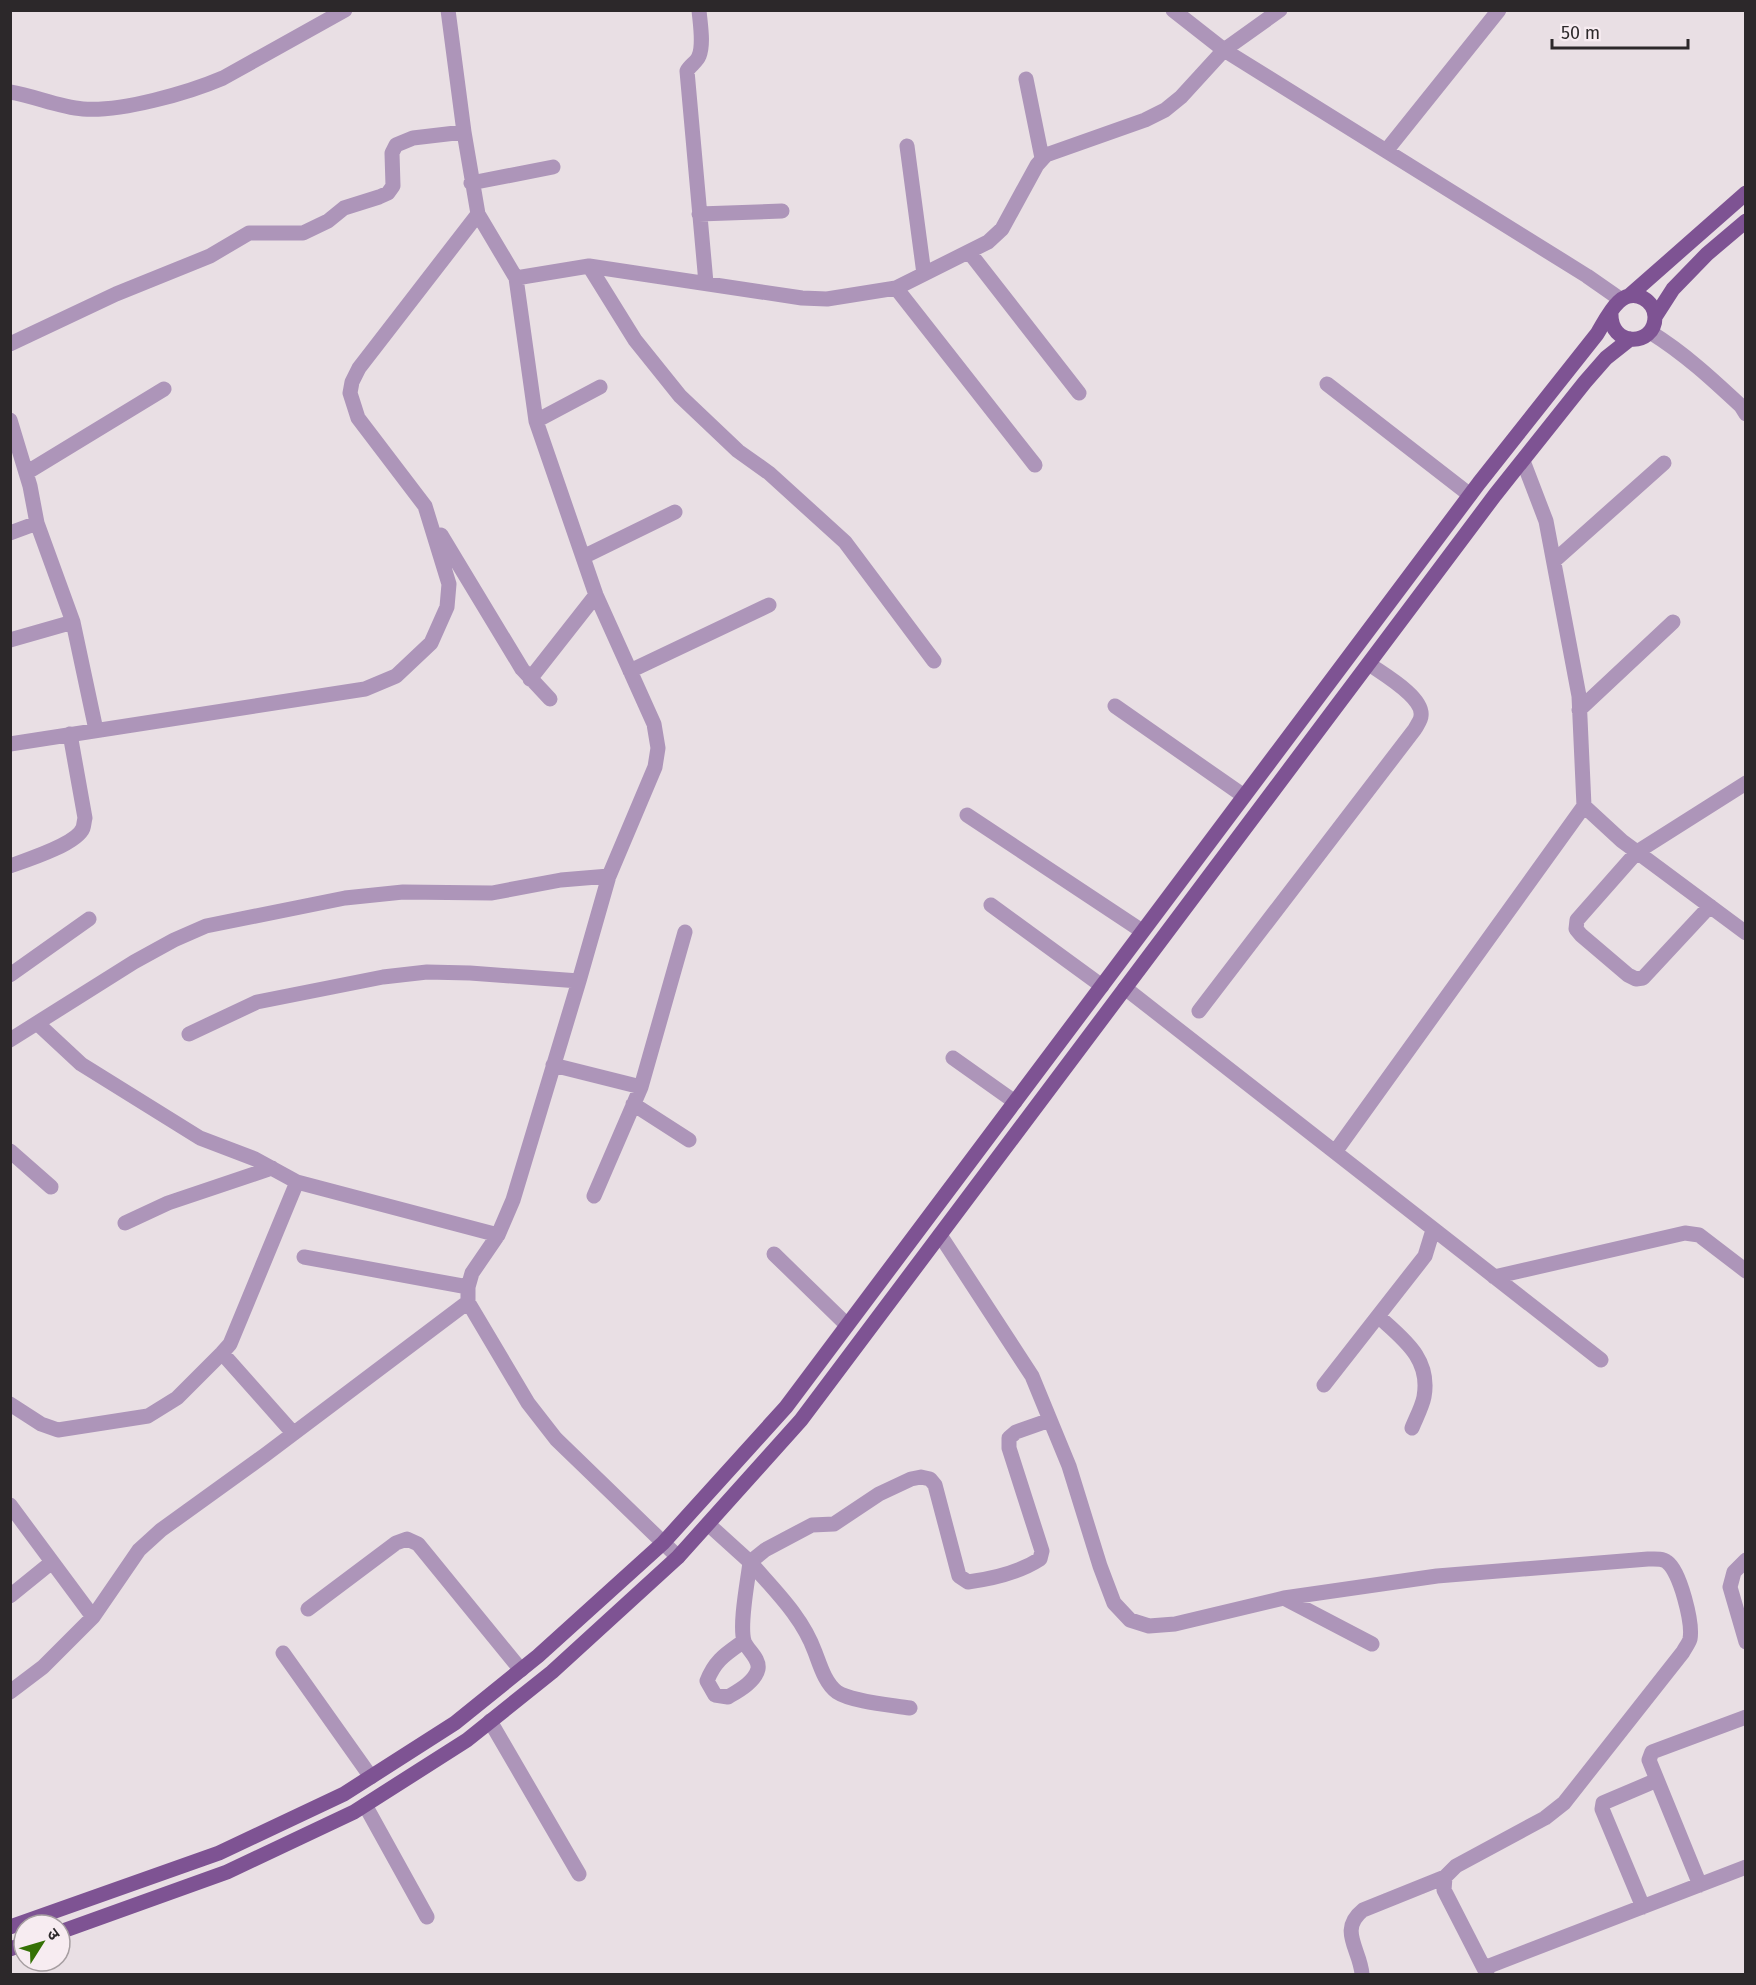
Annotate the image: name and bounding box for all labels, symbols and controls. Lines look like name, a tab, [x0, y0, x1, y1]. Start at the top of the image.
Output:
scale bar	[1552, 12, 1688, 50]
text: 50 m	[1561, 22, 1600, 44]
north arrow	[12, 1913, 72, 1973]
text: उ	[43, 1925, 64, 1944]

